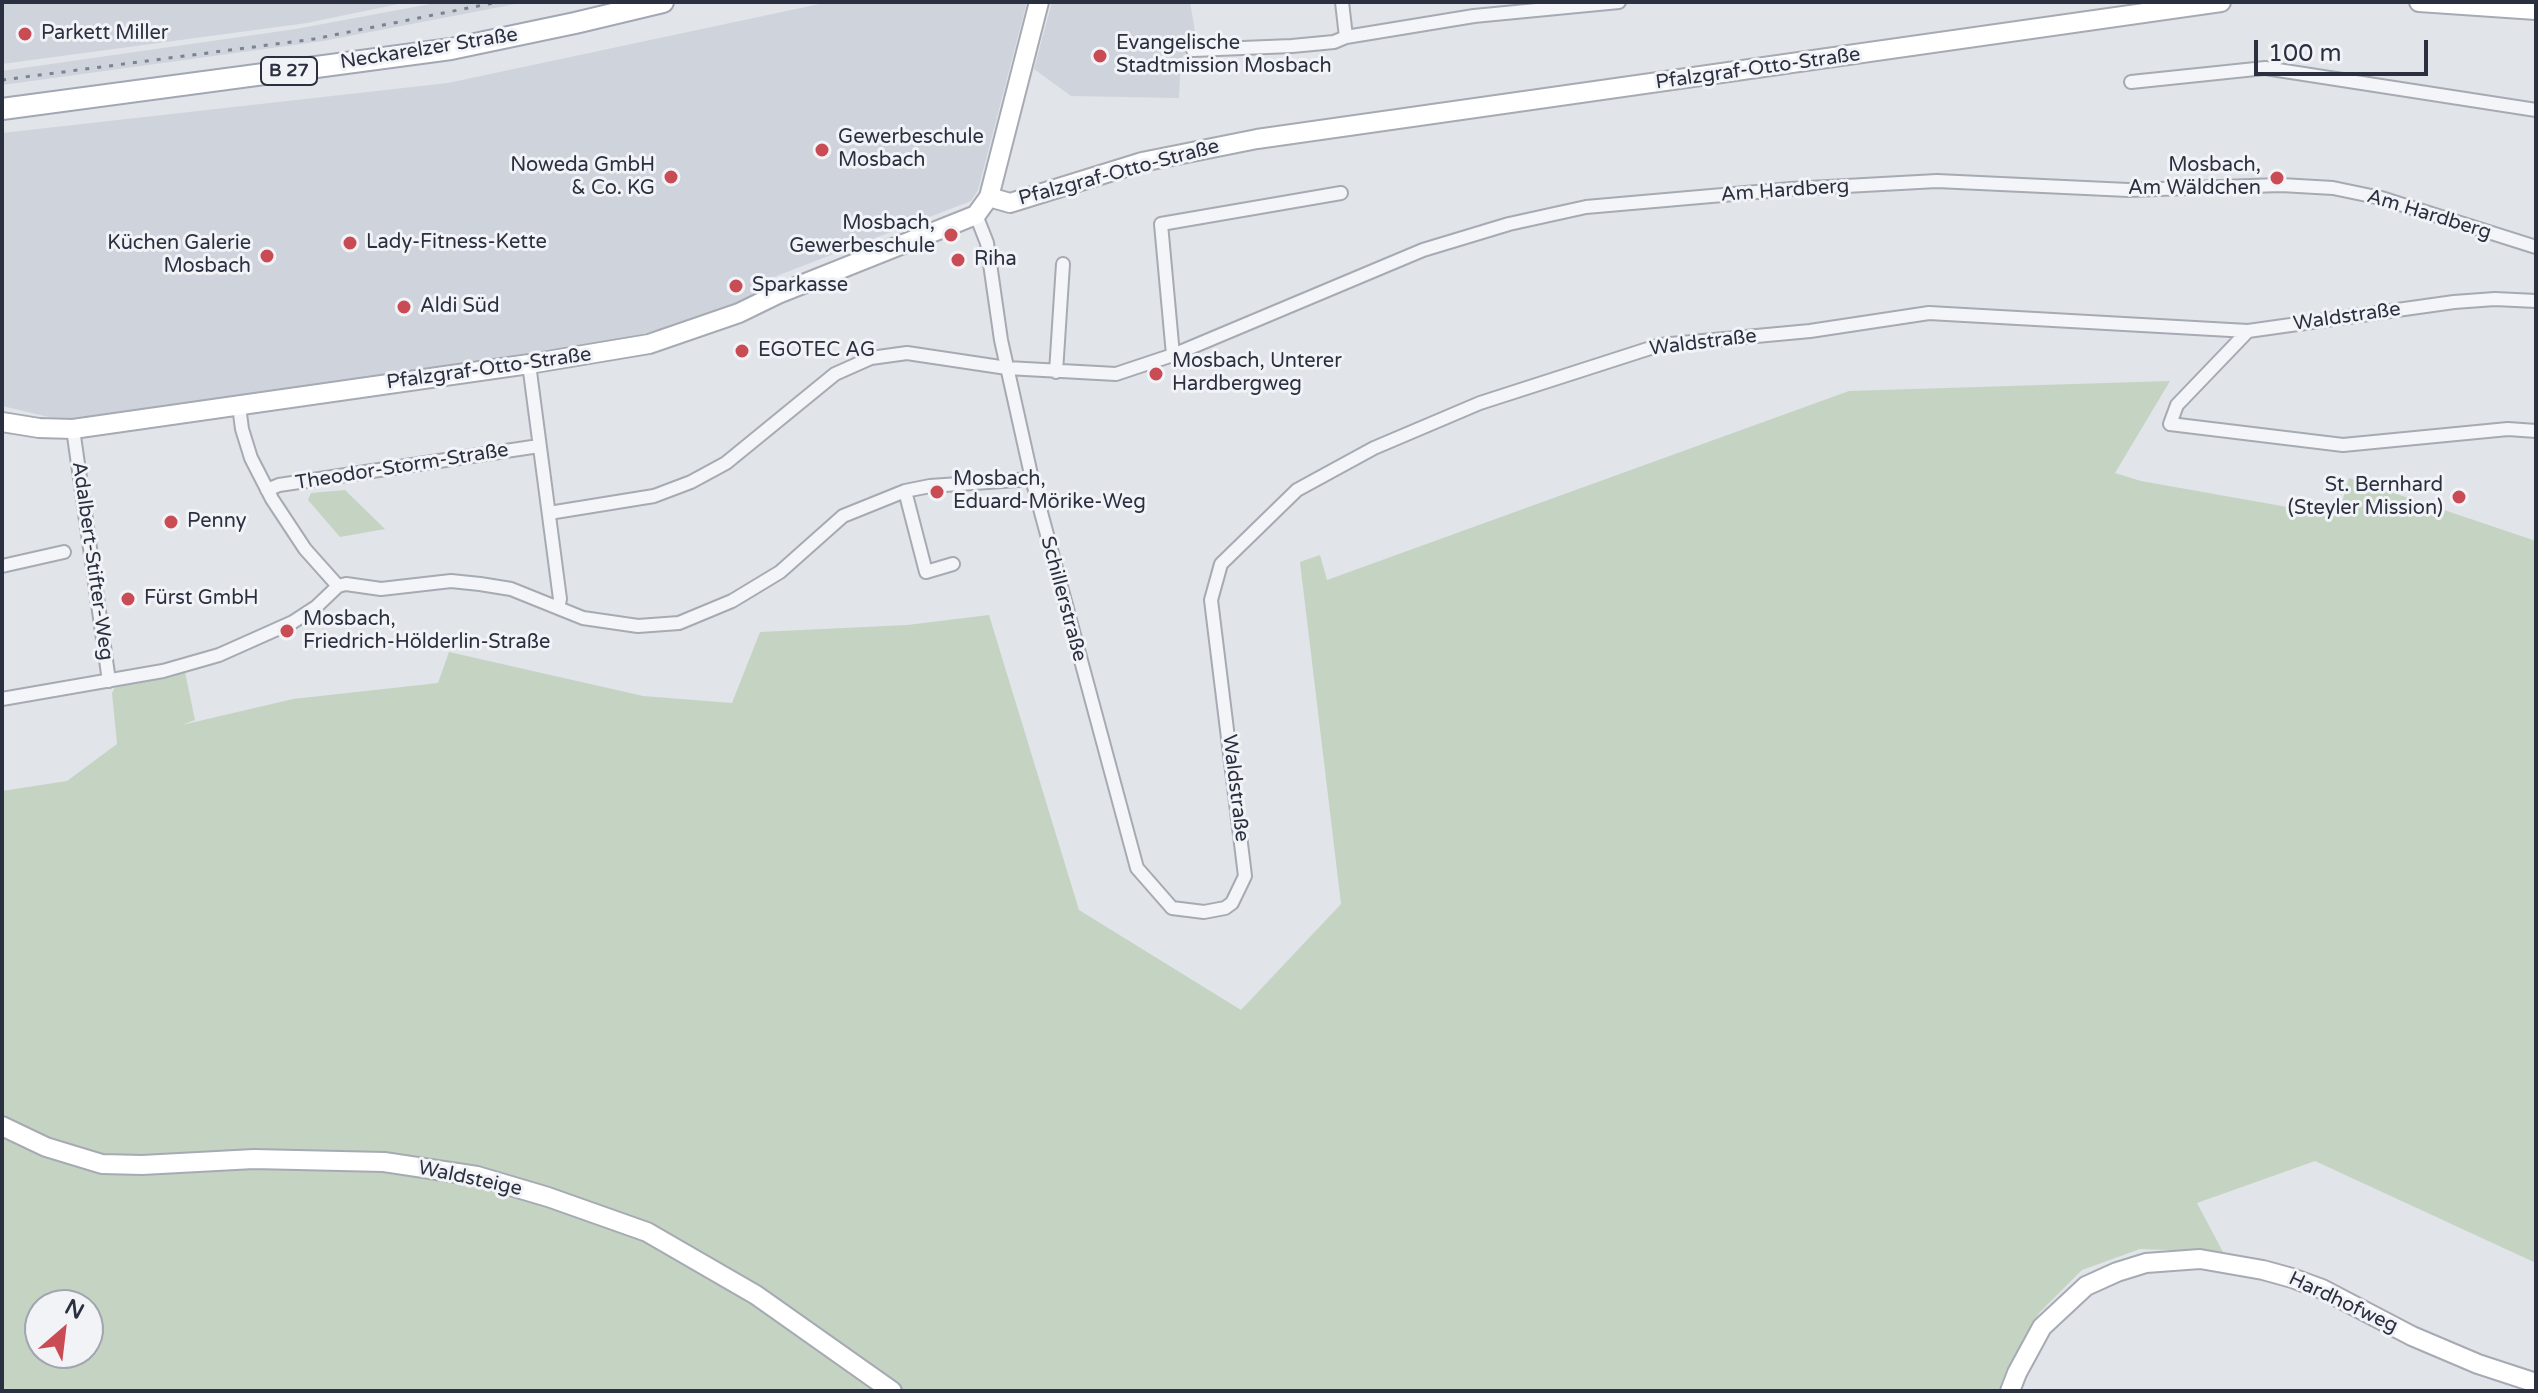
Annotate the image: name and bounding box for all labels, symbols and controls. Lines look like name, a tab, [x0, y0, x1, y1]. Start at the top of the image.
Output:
place label: Parkett Miller	[41, 22, 168, 46]
street label: Neckarelzer Straße	[339, 23, 519, 75]
scale bar	[2258, 24, 2432, 74]
marker: Parkett Miller	[16, 25, 34, 43]
place label: Evangelische Stadtmission Mosbach	[1116, 32, 1332, 79]
text: 100 m	[2268, 39, 2342, 68]
street label: Pfalzgraf-Otto-Straße	[1654, 43, 1862, 95]
marker: Evangelische Stadtmission Mosbach	[1091, 47, 1109, 65]
road number: B 27	[261, 57, 317, 85]
place label: Gewerbeschule Mosbach	[838, 126, 984, 173]
street label: Pfalzgraf-Otto-Straße	[1016, 135, 1222, 211]
marker: Gewerbeschule Mosbach	[813, 141, 831, 159]
place label: Noweda GmbH & Co. KG	[510, 154, 655, 201]
place label: Mosbach, Am Wäldchen	[2128, 154, 2261, 201]
marker: Noweda GmbH & Co. KG	[662, 168, 680, 186]
marker: Mosbach, Am Wäldchen	[2268, 169, 2286, 187]
street label: Am Hardberg	[1720, 175, 1850, 207]
street label: Am Hardberg	[2364, 185, 2494, 245]
place label: Mosbach, Gewerbeschule	[789, 212, 935, 259]
marker: Mosbach, Gewerbeschule	[942, 226, 960, 244]
place label: Lady-Fitness-Kette	[366, 231, 547, 255]
place label: Küchen Galerie Mosbach	[107, 232, 251, 279]
marker: Lady-Fitness-Kette	[341, 234, 359, 252]
marker: Küchen Galerie Mosbach	[258, 247, 276, 265]
place label: Riha	[974, 248, 1017, 272]
marker: Riha	[949, 251, 967, 269]
place label: Sparkasse	[752, 274, 848, 298]
marker: Sparkasse	[727, 277, 745, 295]
place label: Aldi Süd	[420, 295, 500, 319]
marker: Aldi Süd	[395, 298, 413, 316]
street label: Waldstraße	[2292, 298, 2402, 336]
street label: Waldstraße	[1648, 325, 1758, 361]
place label: EGOTEC AG	[758, 339, 875, 363]
marker: EGOTEC AG	[733, 342, 751, 360]
street label: Pfalzgraf-Otto-Straße	[385, 343, 593, 395]
place label: Mosbach, Unterer Hardbergweg	[1172, 350, 1342, 397]
marker: Mosbach, Unterer Hardbergweg	[1147, 365, 1165, 383]
street label: Theodor-Storm-Straße	[294, 438, 510, 496]
street label: Adalbert-Stifter-Weg	[66, 460, 118, 662]
place label: Mosbach, Eduard-Mörike-Weg	[953, 468, 1146, 515]
place label: St. Bernhard (Steyler Mission)	[2288, 474, 2443, 521]
marker: Mosbach, Eduard-Mörike-Weg	[928, 483, 946, 501]
marker: St. Bernhard (Steyler Mission)	[2450, 488, 2468, 506]
place label: Penny	[187, 510, 246, 534]
marker: Penny	[162, 513, 180, 531]
street label: Schillerstraße	[1035, 534, 1091, 664]
place label: Fürst GmbH	[144, 587, 259, 611]
marker: Fürst GmbH	[119, 590, 137, 608]
place label: Mosbach, Friedrich-Hölderlin-Straße	[303, 608, 550, 655]
marker: Mosbach, Friedrich-Hölderlin-Straße	[278, 622, 296, 640]
street label: Waldstraße	[1217, 733, 1253, 843]
street label: Waldsteige	[416, 1156, 524, 1202]
street label: Hardhofweg	[2285, 1267, 2401, 1339]
north arrow	[24, 1289, 104, 1369]
text: N	[60, 1294, 88, 1325]

